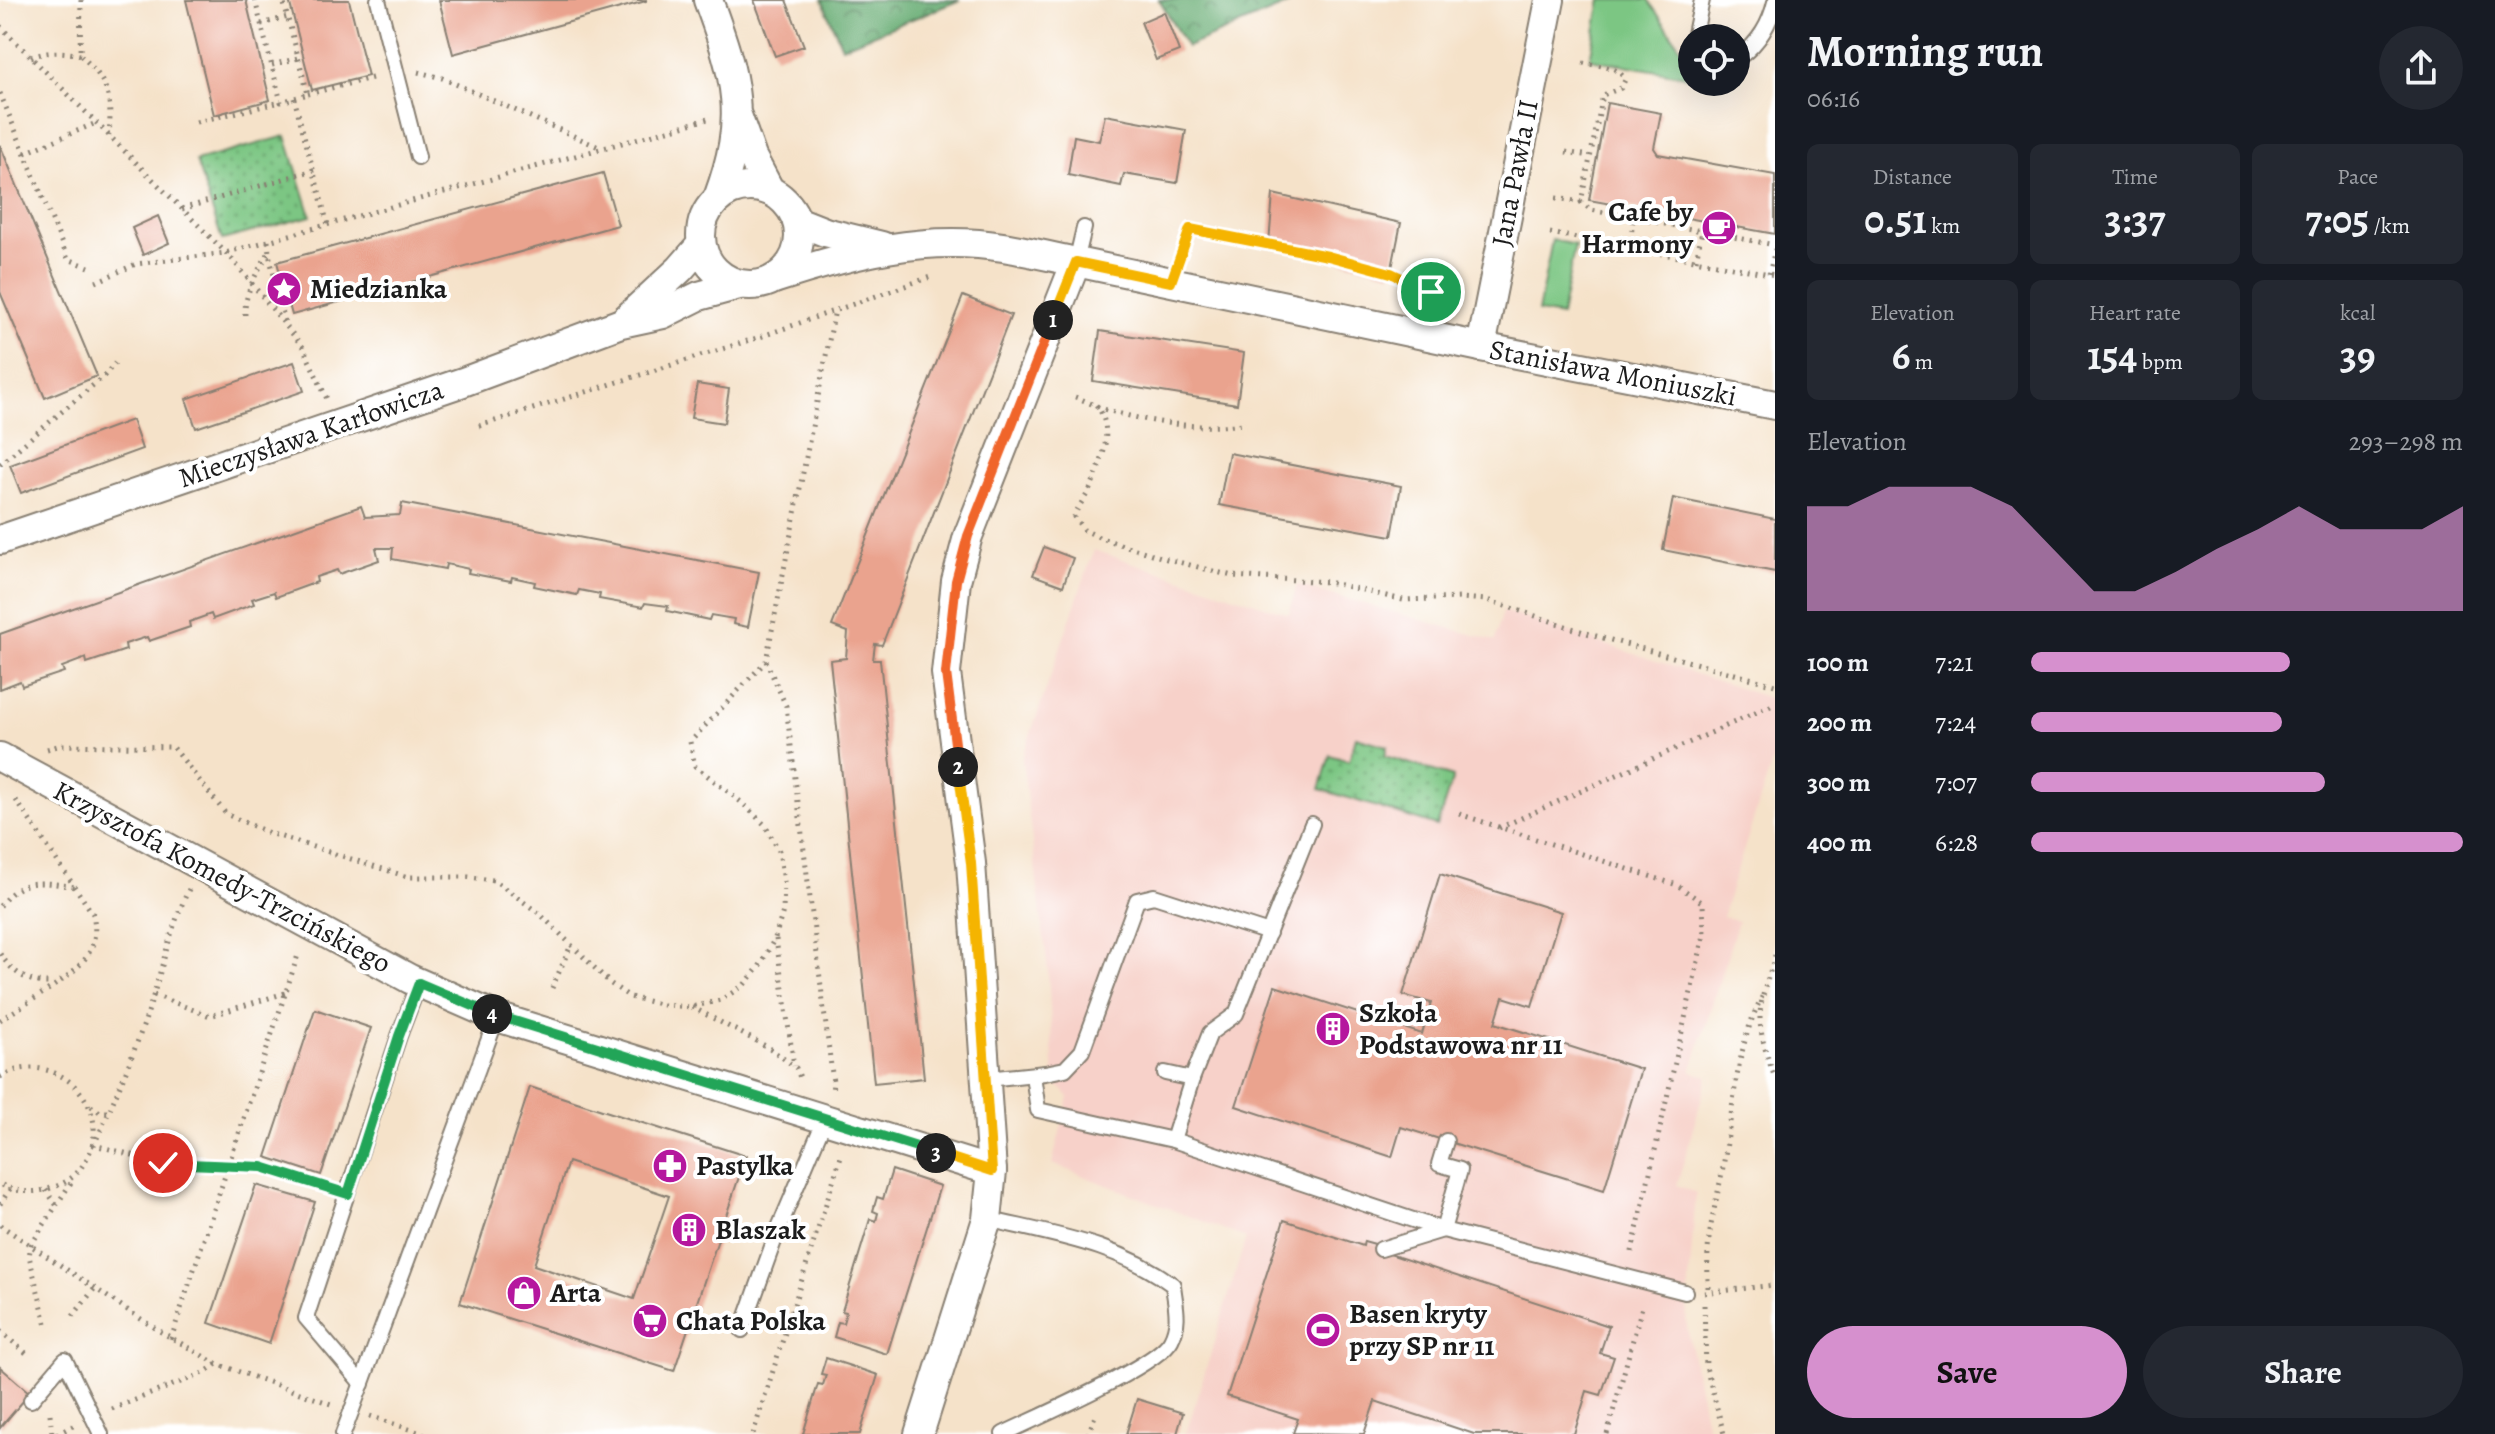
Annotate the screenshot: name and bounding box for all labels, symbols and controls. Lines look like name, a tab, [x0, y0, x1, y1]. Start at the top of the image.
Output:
text: Morning run	[1807, 21, 2043, 81]
map controls	[1678, 24, 1750, 96]
button: locate	[1678, 24, 1750, 96]
button: share	[2379, 26, 2463, 110]
text: 06:16	[1807, 81, 1860, 116]
street label: Jana Pawła II	[1482, 96, 1548, 250]
text: Distance	[1873, 162, 1952, 192]
text: Time	[2112, 162, 2158, 192]
text: Pace	[2337, 162, 2378, 192]
text: 0.51	[1864, 192, 1927, 247]
text: 3:37	[2104, 192, 2165, 247]
text: 7:05	[2305, 192, 2369, 247]
place label: Cafe by Harmony	[1581, 193, 1694, 263]
cafe icon: Cafe by Harmony	[1700, 209, 1738, 247]
text: km	[1927, 211, 1960, 241]
text: /km	[2369, 211, 2410, 241]
pin	[1397, 258, 1465, 326]
place icon: Miedzianka	[265, 270, 303, 308]
place label: Miedzianka	[310, 270, 448, 308]
icon: arrive	[1409, 270, 1453, 314]
text: Elevation	[1870, 298, 1955, 328]
text: Heart rate	[2089, 298, 2181, 328]
text: kcal	[2340, 298, 2375, 328]
pin: 1	[1033, 300, 1073, 340]
text: 1	[1049, 305, 1057, 335]
text: 6	[1892, 328, 1910, 383]
text: 154	[2087, 328, 2137, 383]
text: 39	[2340, 328, 2376, 383]
street label: Stanisława Moniuszki	[1486, 330, 1740, 416]
text: m	[1910, 347, 1933, 377]
text: bpm	[2137, 347, 2183, 377]
street label: Mieczysława Karłowicza	[173, 371, 449, 497]
text: Elevation	[1807, 424, 1907, 459]
text: 293–298 m	[2349, 424, 2463, 459]
text: 100 m	[1807, 645, 1869, 680]
text: 7:21	[1935, 645, 1973, 680]
text: 200 m	[1807, 705, 1872, 740]
text: 7:24	[1935, 705, 1976, 740]
pin: 2	[938, 747, 978, 787]
text: 2	[953, 752, 963, 782]
text: 300 m	[1807, 765, 1871, 800]
text: 7:07	[1935, 765, 1977, 800]
street label: Krzysztofa Komedy-Trzcińskiego	[47, 772, 397, 982]
text: 400 m	[1807, 825, 1872, 860]
text: 6:28	[1935, 825, 1978, 860]
pin: 4	[472, 994, 512, 1034]
place label: Szkoła Podstawowa nr 11	[1359, 994, 1563, 1064]
text: 4	[487, 999, 497, 1029]
building icon: Szkoła Podstawowa nr 11	[1314, 1010, 1352, 1048]
pin	[129, 1129, 197, 1197]
pin: 3	[916, 1133, 956, 1173]
text: 3	[931, 1138, 941, 1168]
icon: check	[141, 1141, 185, 1185]
pharmacy icon: Pastylka	[651, 1147, 689, 1185]
place label: Pastylka	[696, 1147, 794, 1185]
building icon: Blaszak	[670, 1211, 708, 1249]
place label: Blaszak	[715, 1211, 806, 1249]
shop icon: Arta	[505, 1274, 543, 1312]
place label: Arta	[549, 1274, 602, 1312]
place label: Basen kryty przy SP nr 11	[1349, 1295, 1495, 1365]
supermarket icon: Chata Polska	[631, 1302, 669, 1340]
place label: Chata Polska	[676, 1302, 826, 1340]
sports icon: Basen kryty przy SP nr 11	[1304, 1311, 1342, 1349]
button: Save	[1807, 1326, 2127, 1418]
button: Share	[2143, 1326, 2463, 1418]

